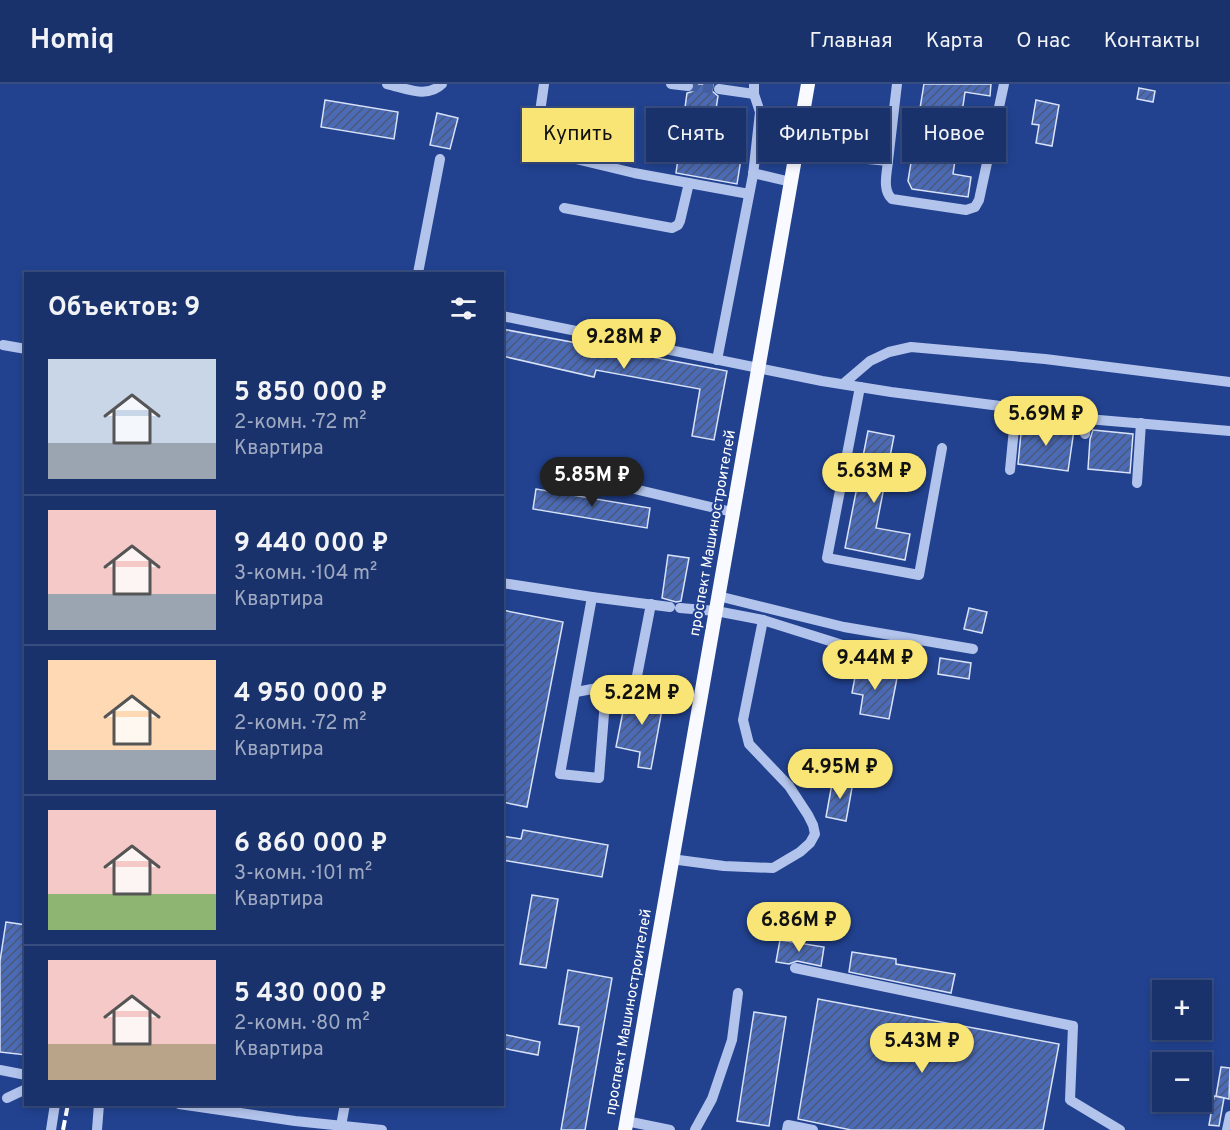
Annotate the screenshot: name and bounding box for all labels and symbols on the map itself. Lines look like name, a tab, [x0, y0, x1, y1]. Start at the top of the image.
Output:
pin: 9.28M ₽	[569, 319, 679, 370]
pin: 5.69M ₽	[991, 396, 1101, 447]
street label: проспект Машиностроителей	[686, 429, 741, 638]
pin: 5.63M ₽	[819, 453, 929, 504]
pin: 5.85M ₽	[537, 457, 647, 508]
pin: 9.44M ₽	[820, 640, 930, 691]
pin: 5.22M ₽	[587, 675, 697, 726]
pin: 4.95M ₽	[785, 749, 895, 800]
pin: 6.86M ₽	[744, 902, 854, 953]
street label: проспект Машиностроителей	[602, 908, 657, 1117]
pin: 5.43M ₽	[867, 1023, 977, 1074]

